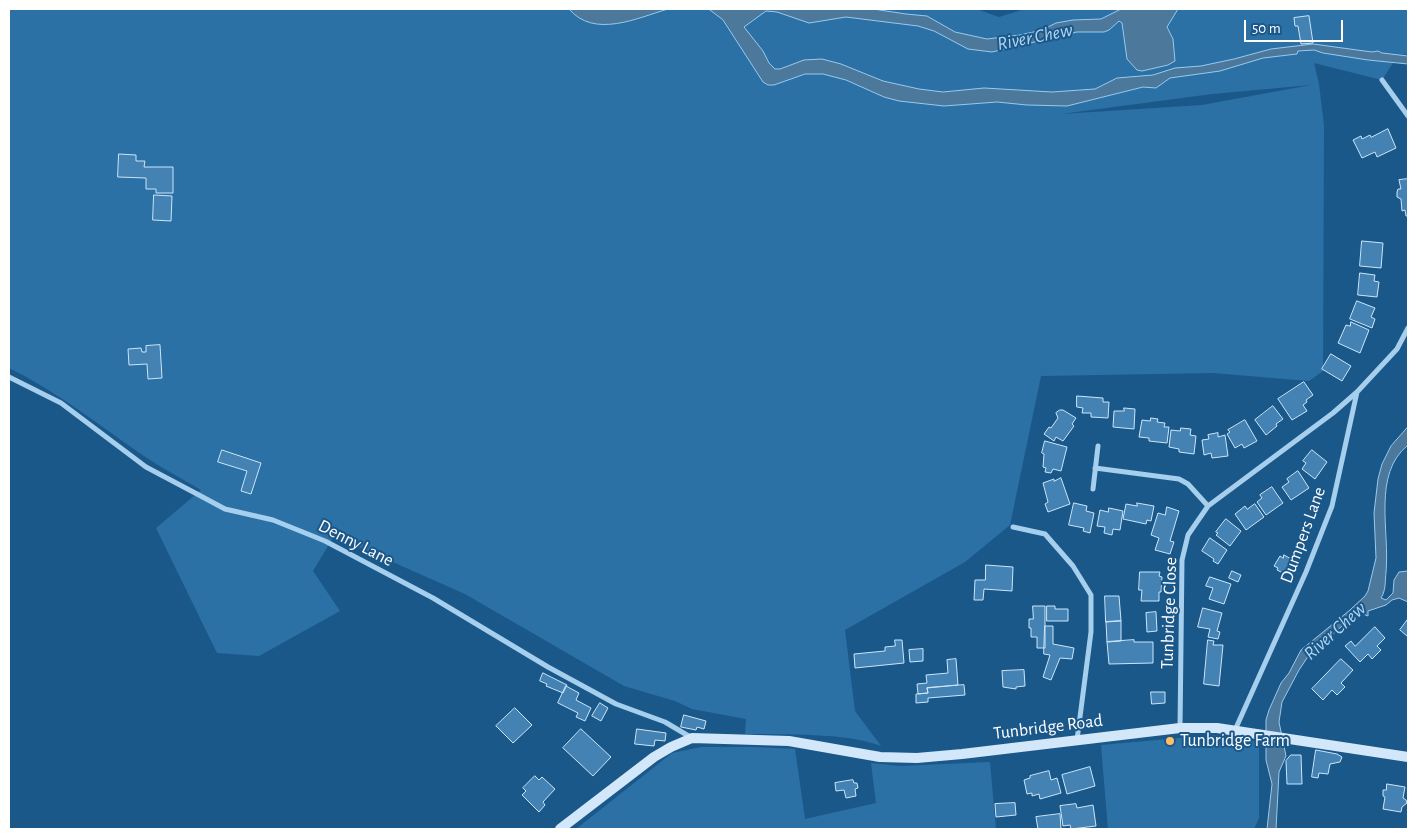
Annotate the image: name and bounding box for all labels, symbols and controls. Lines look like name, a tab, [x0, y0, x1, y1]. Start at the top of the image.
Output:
scale bar	[1247, 10, 1346, 42]
water label: River Chew	[995, 19, 1075, 55]
text: 50 m	[1252, 21, 1281, 36]
street label: Dumpers Lane	[1276, 484, 1330, 586]
street label: Denny Lane	[315, 515, 397, 571]
street label: Tunbridge Close	[1156, 557, 1182, 669]
water label: River Chew	[1299, 597, 1371, 665]
street label: Tunbridge Road	[992, 710, 1104, 744]
place label: Tunbridge Farm	[1180, 730, 1290, 752]
marker: Tunbridge Farm	[1164, 735, 1176, 747]

